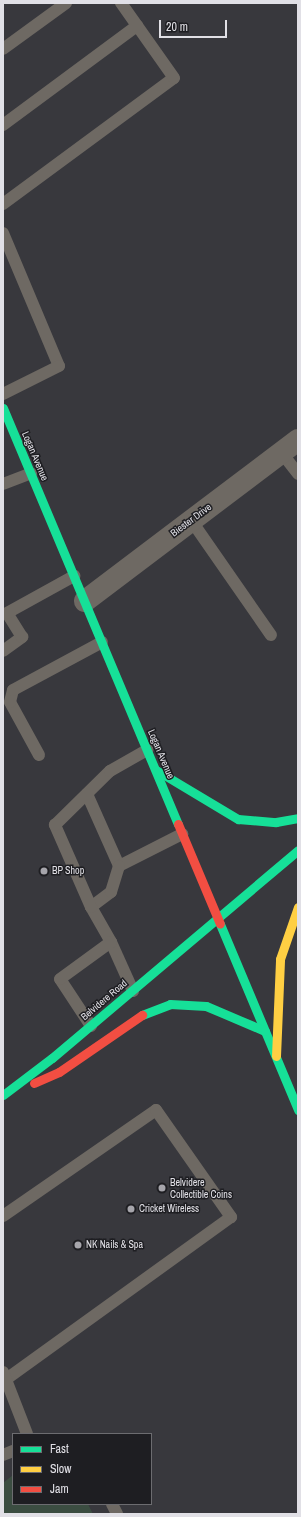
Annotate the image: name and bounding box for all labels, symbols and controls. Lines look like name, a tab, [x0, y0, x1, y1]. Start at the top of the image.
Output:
scale bar	[161, 12, 229, 38]
text: 20 m	[166, 19, 188, 35]
street label: Logan Avenue	[19, 429, 51, 483]
street label: Biester Drive	[168, 501, 214, 539]
street label: Logan Avenue	[145, 727, 177, 781]
place label: BP Shop	[52, 865, 84, 877]
marker: BP Shop	[39, 866, 49, 876]
street label: Belvidere Road	[78, 977, 130, 1023]
place label: Belvidere Collectible Coins	[170, 1176, 232, 1200]
marker: Belvidere Collectible Coins	[157, 1183, 167, 1193]
place label: Cricket Wireless	[139, 1203, 199, 1215]
marker: Cricket Wireless	[126, 1204, 136, 1214]
place label: NK Nails & Spa	[86, 1239, 143, 1251]
marker: NK Nails & Spa	[73, 1240, 83, 1250]
legend	[12, 1433, 152, 1505]
text: Fast	[50, 1441, 69, 1457]
text: Slow	[50, 1461, 71, 1477]
text: Jam	[50, 1481, 69, 1497]

